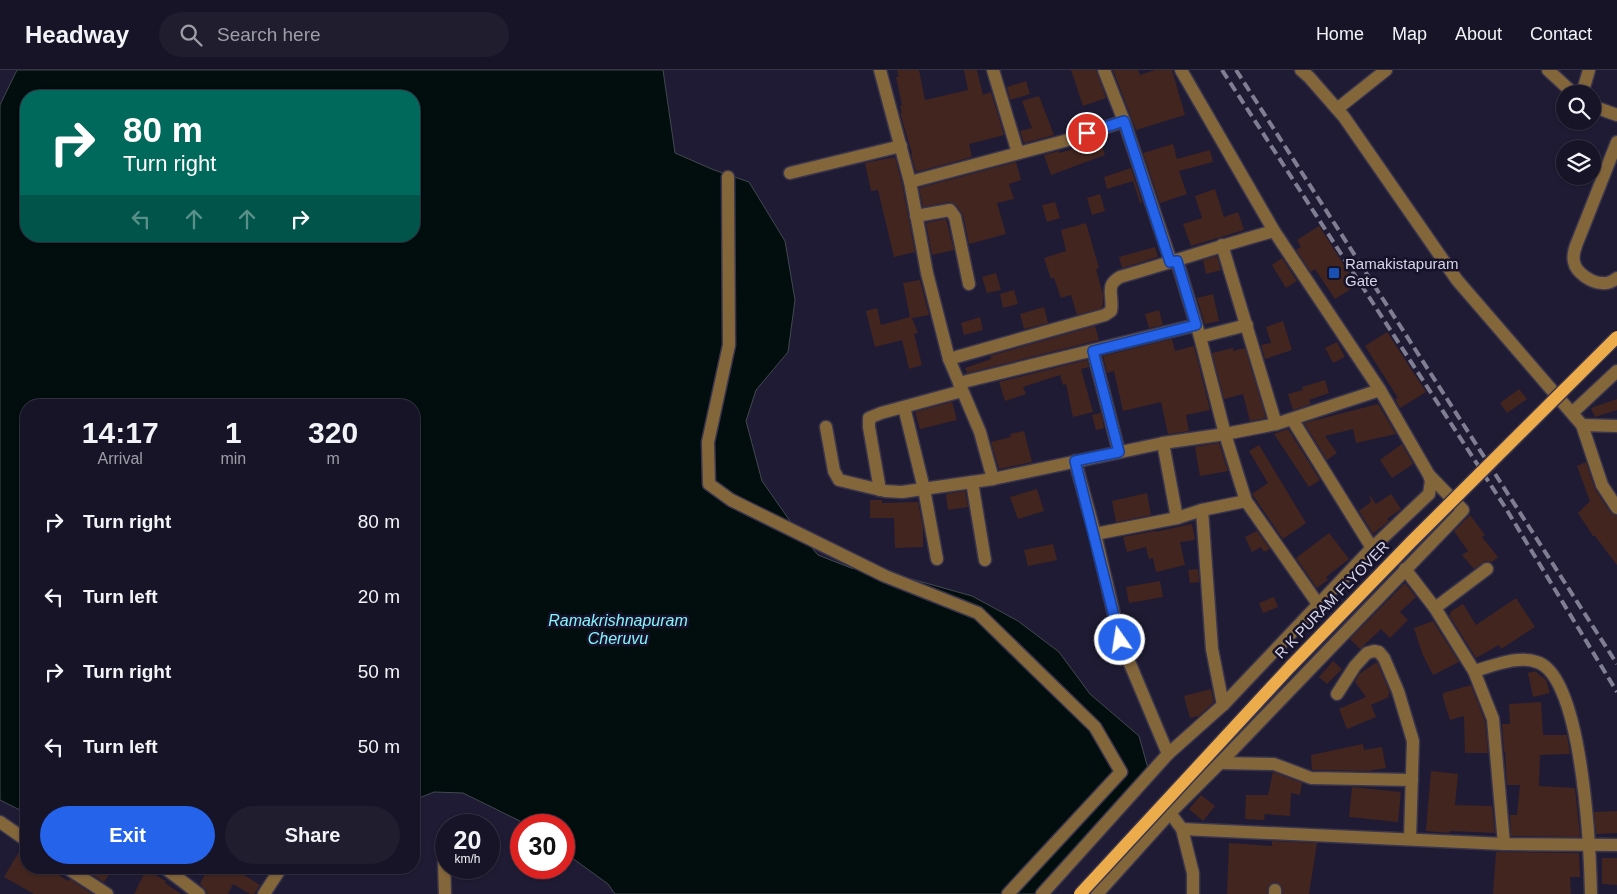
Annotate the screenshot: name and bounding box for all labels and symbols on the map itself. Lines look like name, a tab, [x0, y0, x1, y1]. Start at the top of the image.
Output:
pin	[1066, 112, 1108, 154]
place label: Ramakistapuram Gate	[1345, 255, 1458, 289]
marker: Ramakistapuram Gate	[1327, 266, 1341, 280]
street label: R K PURAM FLYOVER	[1271, 537, 1392, 662]
water label: Ramakrishnapuram Cheruvu	[548, 612, 688, 647]
position arrow	[1093, 613, 1145, 665]
speed limit sign: 30	[510, 814, 575, 879]

